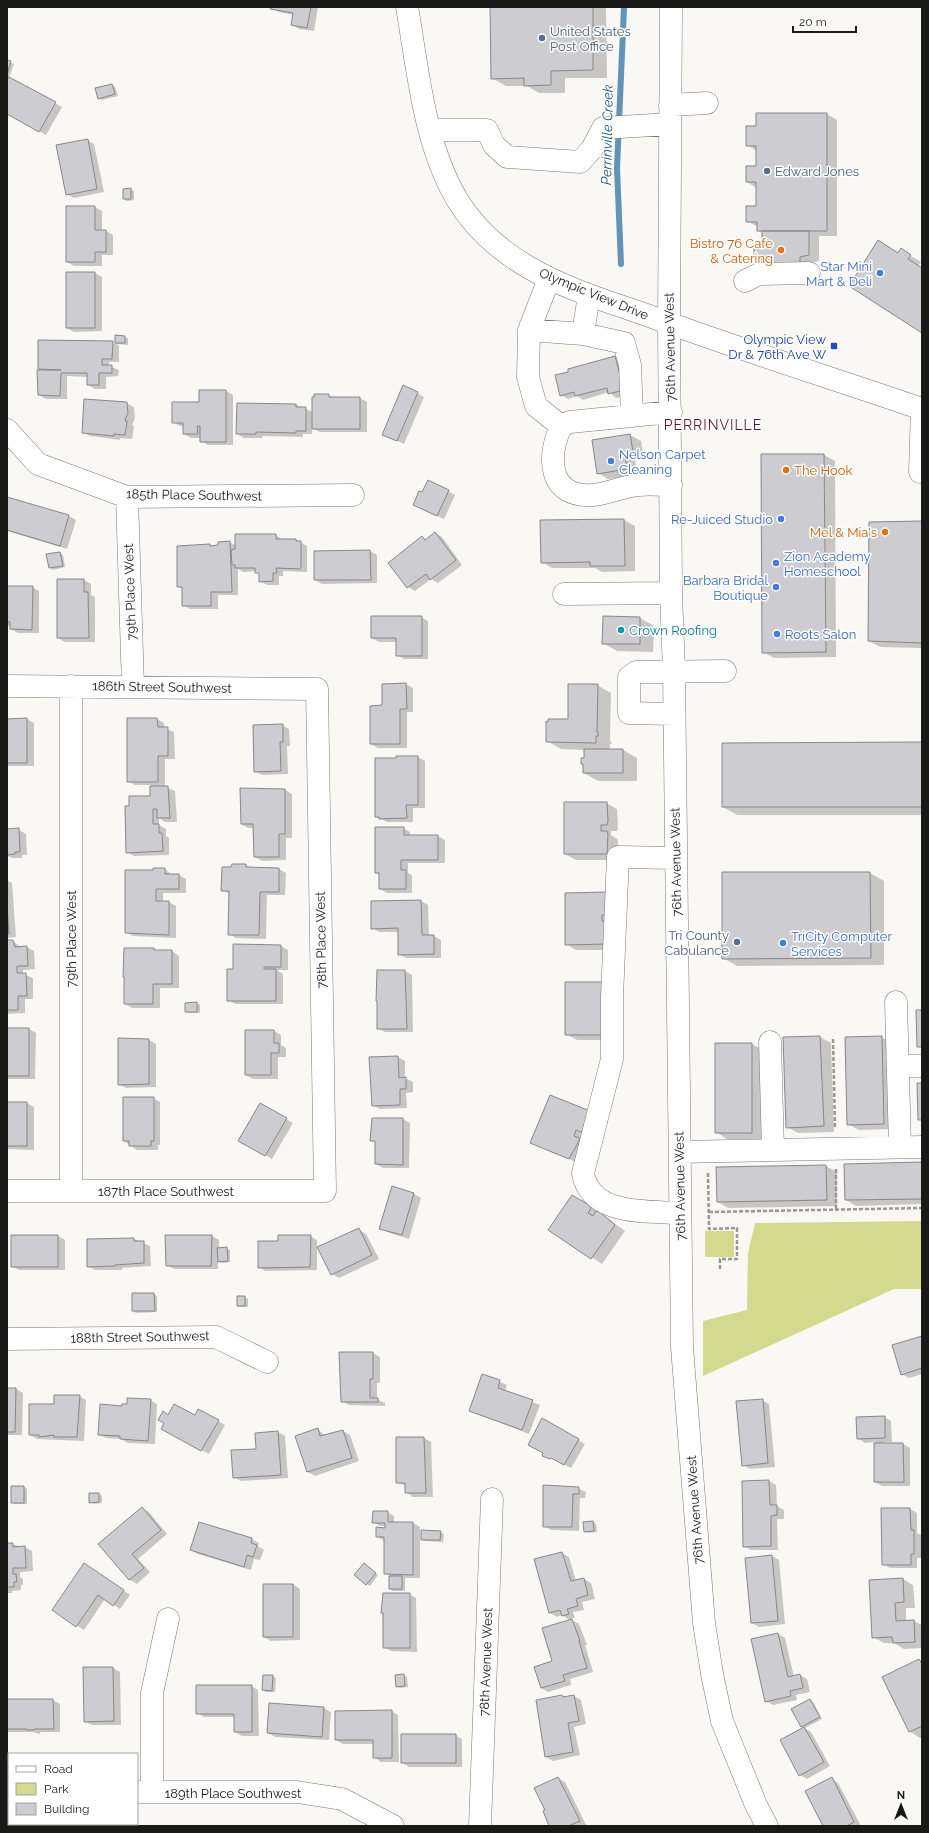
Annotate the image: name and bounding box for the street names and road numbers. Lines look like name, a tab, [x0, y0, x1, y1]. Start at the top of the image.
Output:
street label: Olympic View Drive	[537, 265, 651, 323]
street label: 76th Avenue West	[662, 292, 678, 402]
street label: 185th Place Southwest	[126, 486, 263, 504]
street label: 79th Place West	[121, 543, 139, 641]
street label: 186th Street Southwest	[92, 678, 232, 696]
street label: 76th Avenue West	[668, 807, 684, 917]
street label: 79th Place West	[64, 890, 79, 988]
street label: 78th Place West	[313, 891, 329, 989]
street label: 76th Avenue West	[672, 1131, 688, 1241]
street label: 187th Place Southwest	[98, 1184, 235, 1199]
street label: 188th Street Southwest	[70, 1328, 210, 1346]
street label: 76th Avenue West	[684, 1454, 706, 1565]
street label: 78th Avenue West	[477, 1607, 495, 1717]
street label: 189th Place Southwest	[165, 1786, 302, 1801]

